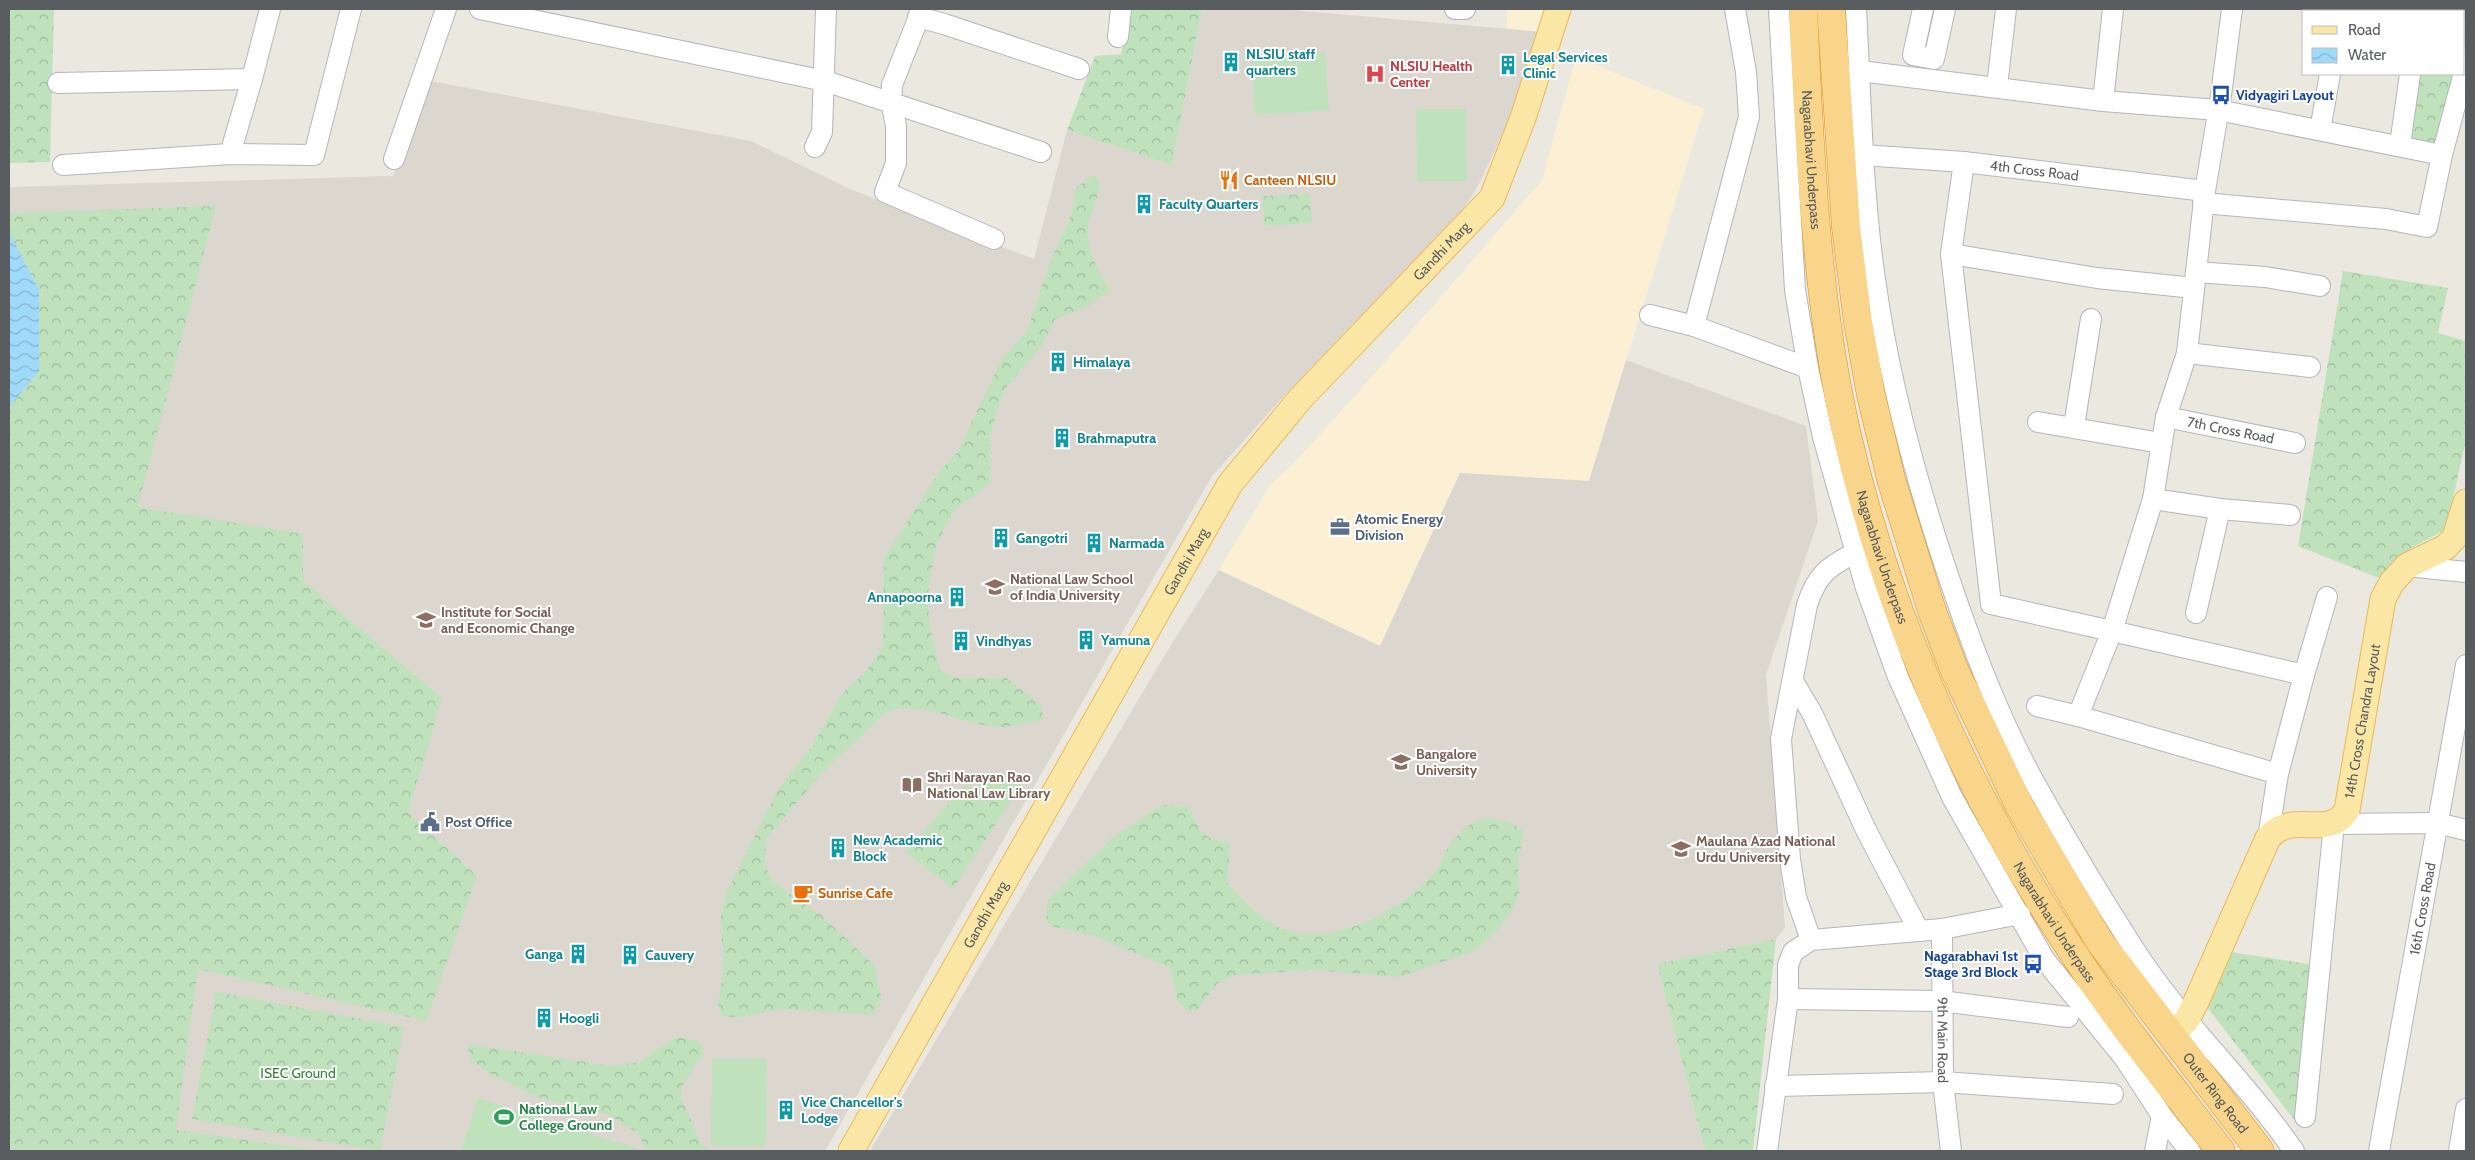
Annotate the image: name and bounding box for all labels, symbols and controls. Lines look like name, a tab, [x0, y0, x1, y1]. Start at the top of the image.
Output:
legend	[2302, 10, 2465, 75]
text: Road	[2348, 21, 2381, 39]
place label: NLSIU staff quarters	[1246, 45, 1316, 79]
text: Water	[2348, 46, 2386, 64]
place label: Legal Services Clinic	[1523, 48, 1608, 82]
building icon: NLSIU staff quarters	[1220, 51, 1242, 73]
building icon: Legal Services Clinic	[1497, 54, 1519, 76]
place label: NLSIU Health Center	[1390, 57, 1473, 91]
hospital icon: NLSIU Health Center	[1364, 63, 1386, 85]
bus stop icon: Vidyagiri Layout	[2210, 84, 2232, 106]
place label: Vidyagiri Layout	[2236, 86, 2334, 104]
street label: Nagarabhavi Underpass	[1798, 90, 1825, 230]
street label: 4th Cross Road	[1989, 156, 2080, 185]
restaurant icon: Canteen NLSIU	[1218, 169, 1240, 191]
place label: Canteen NLSIU	[1244, 171, 1336, 189]
building icon: Faculty Quarters	[1133, 193, 1155, 215]
place label: Faculty Quarters	[1159, 195, 1259, 213]
street label: Gandhi Marg	[1409, 217, 1474, 284]
building icon: Himalaya	[1047, 351, 1069, 373]
place label: Himalaya	[1073, 353, 1130, 371]
street label: 7th Cross Road	[2186, 413, 2276, 448]
building icon: Brahmaputra	[1051, 427, 1073, 449]
place label: Brahmaputra	[1077, 429, 1156, 447]
street label: Nagarabhavi Underpass	[1852, 488, 1912, 627]
place label: Atomic Energy Division	[1355, 510, 1444, 544]
office icon: Atomic Energy Division	[1329, 516, 1351, 538]
street label: Gandhi Marg	[1160, 524, 1213, 598]
building icon: Gangotri	[990, 527, 1012, 549]
place label: Gangotri	[1016, 529, 1068, 547]
building icon: Narmada	[1083, 532, 1105, 554]
place label: Narmada	[1109, 534, 1164, 552]
place label: National Law School of India University	[1010, 570, 1134, 604]
school or university icon: National Law School of India University	[984, 576, 1006, 598]
building icon: Annapoorna	[946, 586, 968, 608]
place label: Annapoorna	[868, 588, 942, 606]
place label: Institute for Social and Economic Change	[441, 603, 575, 637]
school or university icon: Institute for Social and Economic Change	[415, 609, 437, 631]
building icon: Yamuna	[1075, 629, 1097, 651]
building icon: Vindhyas	[950, 630, 972, 652]
place label: Yamuna	[1100, 631, 1150, 649]
place label: Vindhyas	[976, 632, 1032, 650]
street label: 14th Cross Chandra Layout	[2340, 642, 2384, 800]
place label: Bangalore University	[1416, 745, 1478, 779]
school or university icon: Bangalore University	[1390, 751, 1412, 773]
place label: Shri Narayan Rao National Law Library	[927, 768, 1051, 802]
library icon: Shri Narayan Rao National Law Library	[901, 774, 923, 796]
public building icon: Post Office	[419, 811, 441, 833]
place label: Post Office	[445, 813, 512, 831]
place label: New Academic Block	[853, 831, 943, 865]
place label: Maulana Azad National Urdu University	[1696, 832, 1836, 866]
building icon: New Academic Block	[827, 837, 849, 859]
school or university icon: Maulana Azad National Urdu University	[1670, 838, 1692, 860]
street label: Nagarabhavi Underpass	[2010, 859, 2100, 986]
street label: 16th Cross Road	[2405, 861, 2439, 957]
street label: Gandhi Marg	[959, 877, 1012, 951]
cafe icon: Sunrise Cafe	[792, 882, 814, 904]
place label: Sunrise Cafe	[818, 884, 893, 902]
building icon: Ganga	[567, 943, 589, 965]
building icon: Cauvery	[619, 944, 641, 966]
place label: Ganga	[525, 945, 563, 963]
place label: Cauvery	[645, 946, 695, 964]
place label: Nagarabhavi 1st Stage 3rd Block	[1924, 947, 2018, 981]
bus stop icon: Nagarabhavi 1st Stage 3rd Block	[2022, 953, 2044, 975]
street label: 9th Main Road	[1933, 997, 1952, 1083]
building icon: Hoogli	[533, 1007, 555, 1029]
place label: Hoogli	[559, 1009, 599, 1027]
street label: Outer Ring Road	[2179, 1049, 2252, 1137]
park label: ISEC Ground	[260, 1064, 336, 1082]
place label: Vice Chancellor's Lodge	[801, 1093, 902, 1127]
building icon: Vice Chancellor's Lodge	[775, 1099, 797, 1121]
place label: National Law College Ground	[519, 1100, 612, 1134]
sports icon: National Law College Ground	[493, 1106, 515, 1128]

